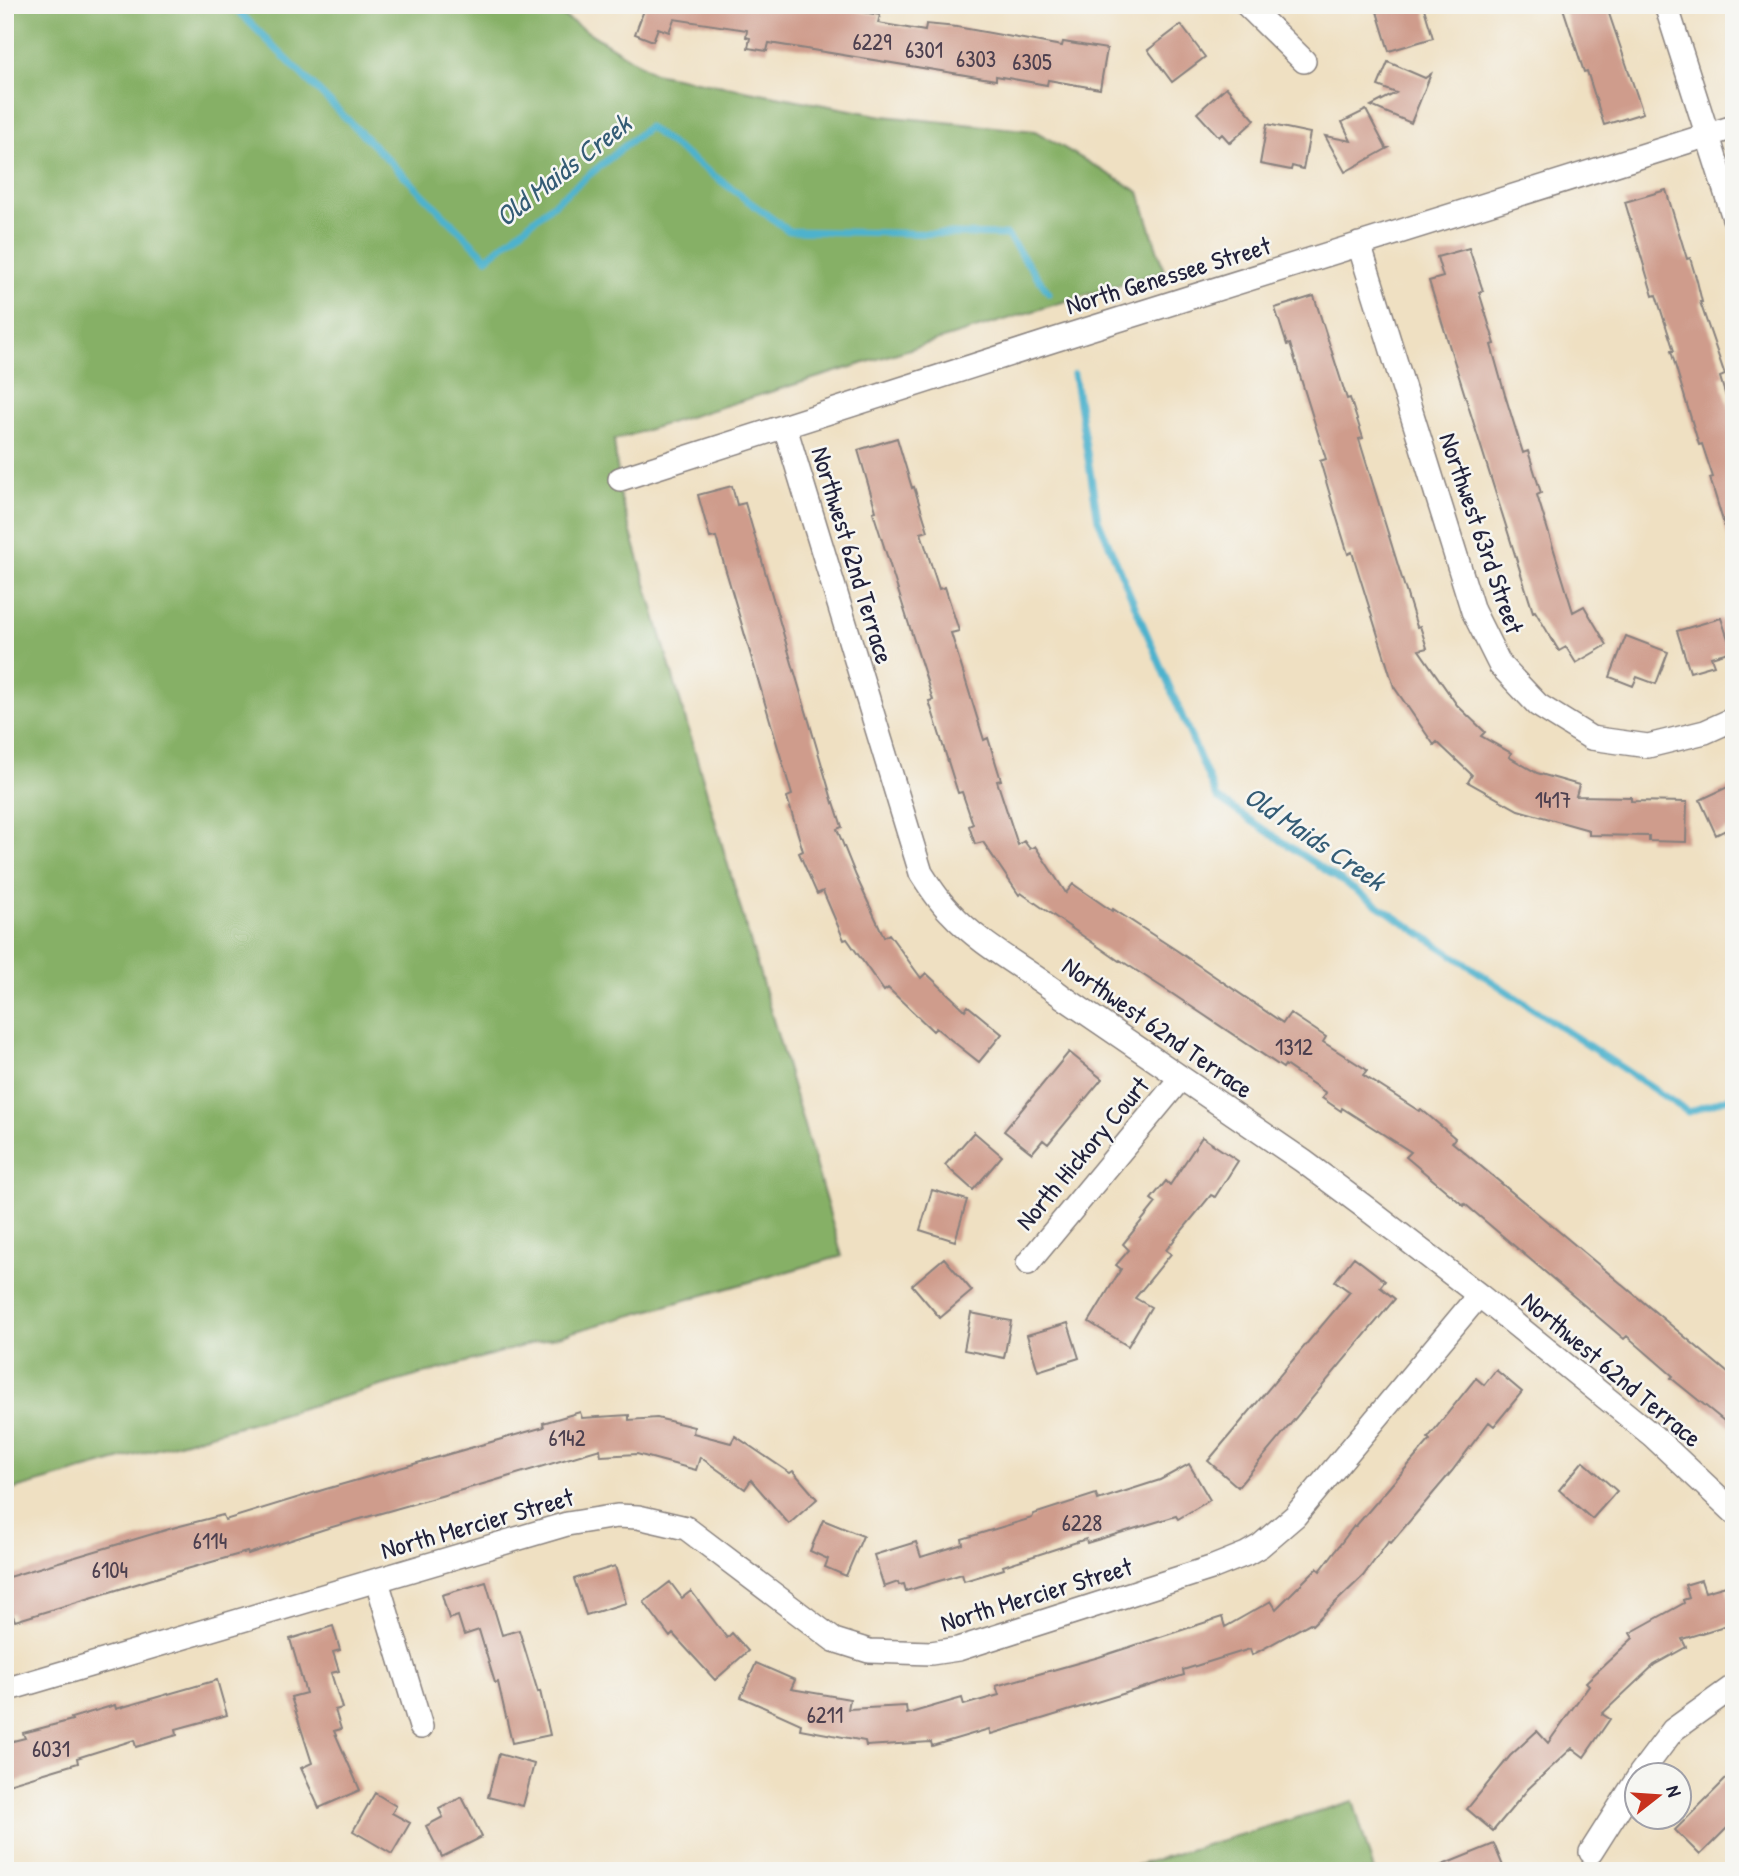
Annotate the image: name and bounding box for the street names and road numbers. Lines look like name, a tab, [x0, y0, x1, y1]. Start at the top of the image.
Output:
street label: North Genessee Street	[1061, 227, 1276, 323]
street label: Northwest 63rd Street	[1431, 428, 1533, 639]
street label: Northwest 62nd Terrace	[803, 442, 903, 668]
street label: Northwest 62nd Terrace	[1056, 948, 1260, 1106]
street label: North Hickory Court	[1007, 1068, 1157, 1237]
street label: Northwest 62nd Terrace	[1515, 1283, 1709, 1455]
street label: North Mercier Street	[377, 1478, 578, 1567]
street label: North Mercier Street	[936, 1548, 1137, 1640]

